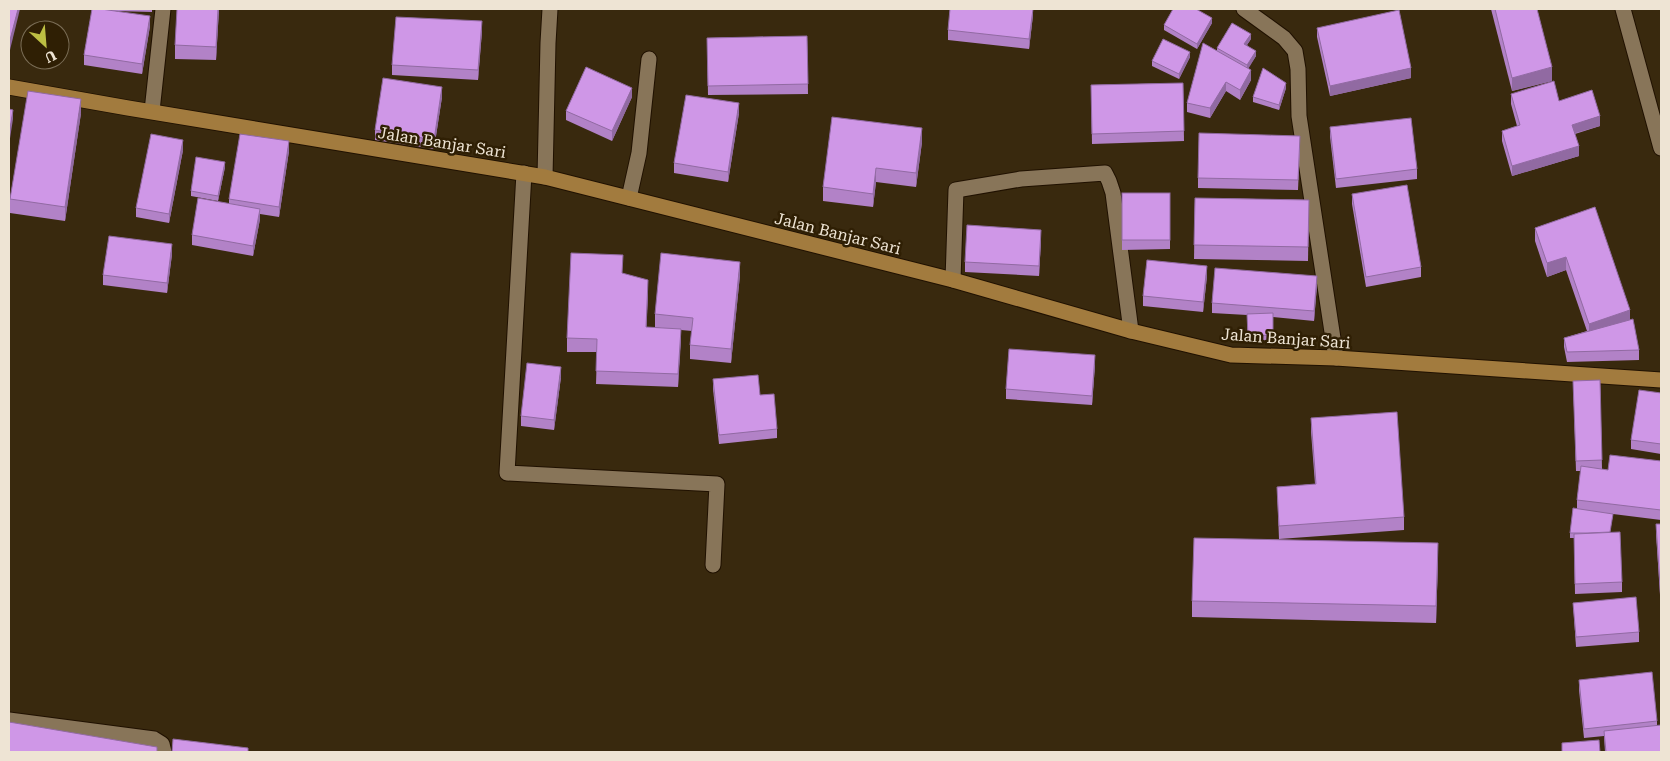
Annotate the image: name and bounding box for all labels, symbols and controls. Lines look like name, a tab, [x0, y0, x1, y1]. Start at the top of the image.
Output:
north arrow	[20, 20, 70, 70]
text: U	[42, 47, 59, 66]
street label: Jalan Banjar Sari	[377, 123, 507, 162]
street label: Jalan Banjar Sari	[773, 209, 903, 258]
street label: Jalan Banjar Sari	[1221, 325, 1351, 352]

